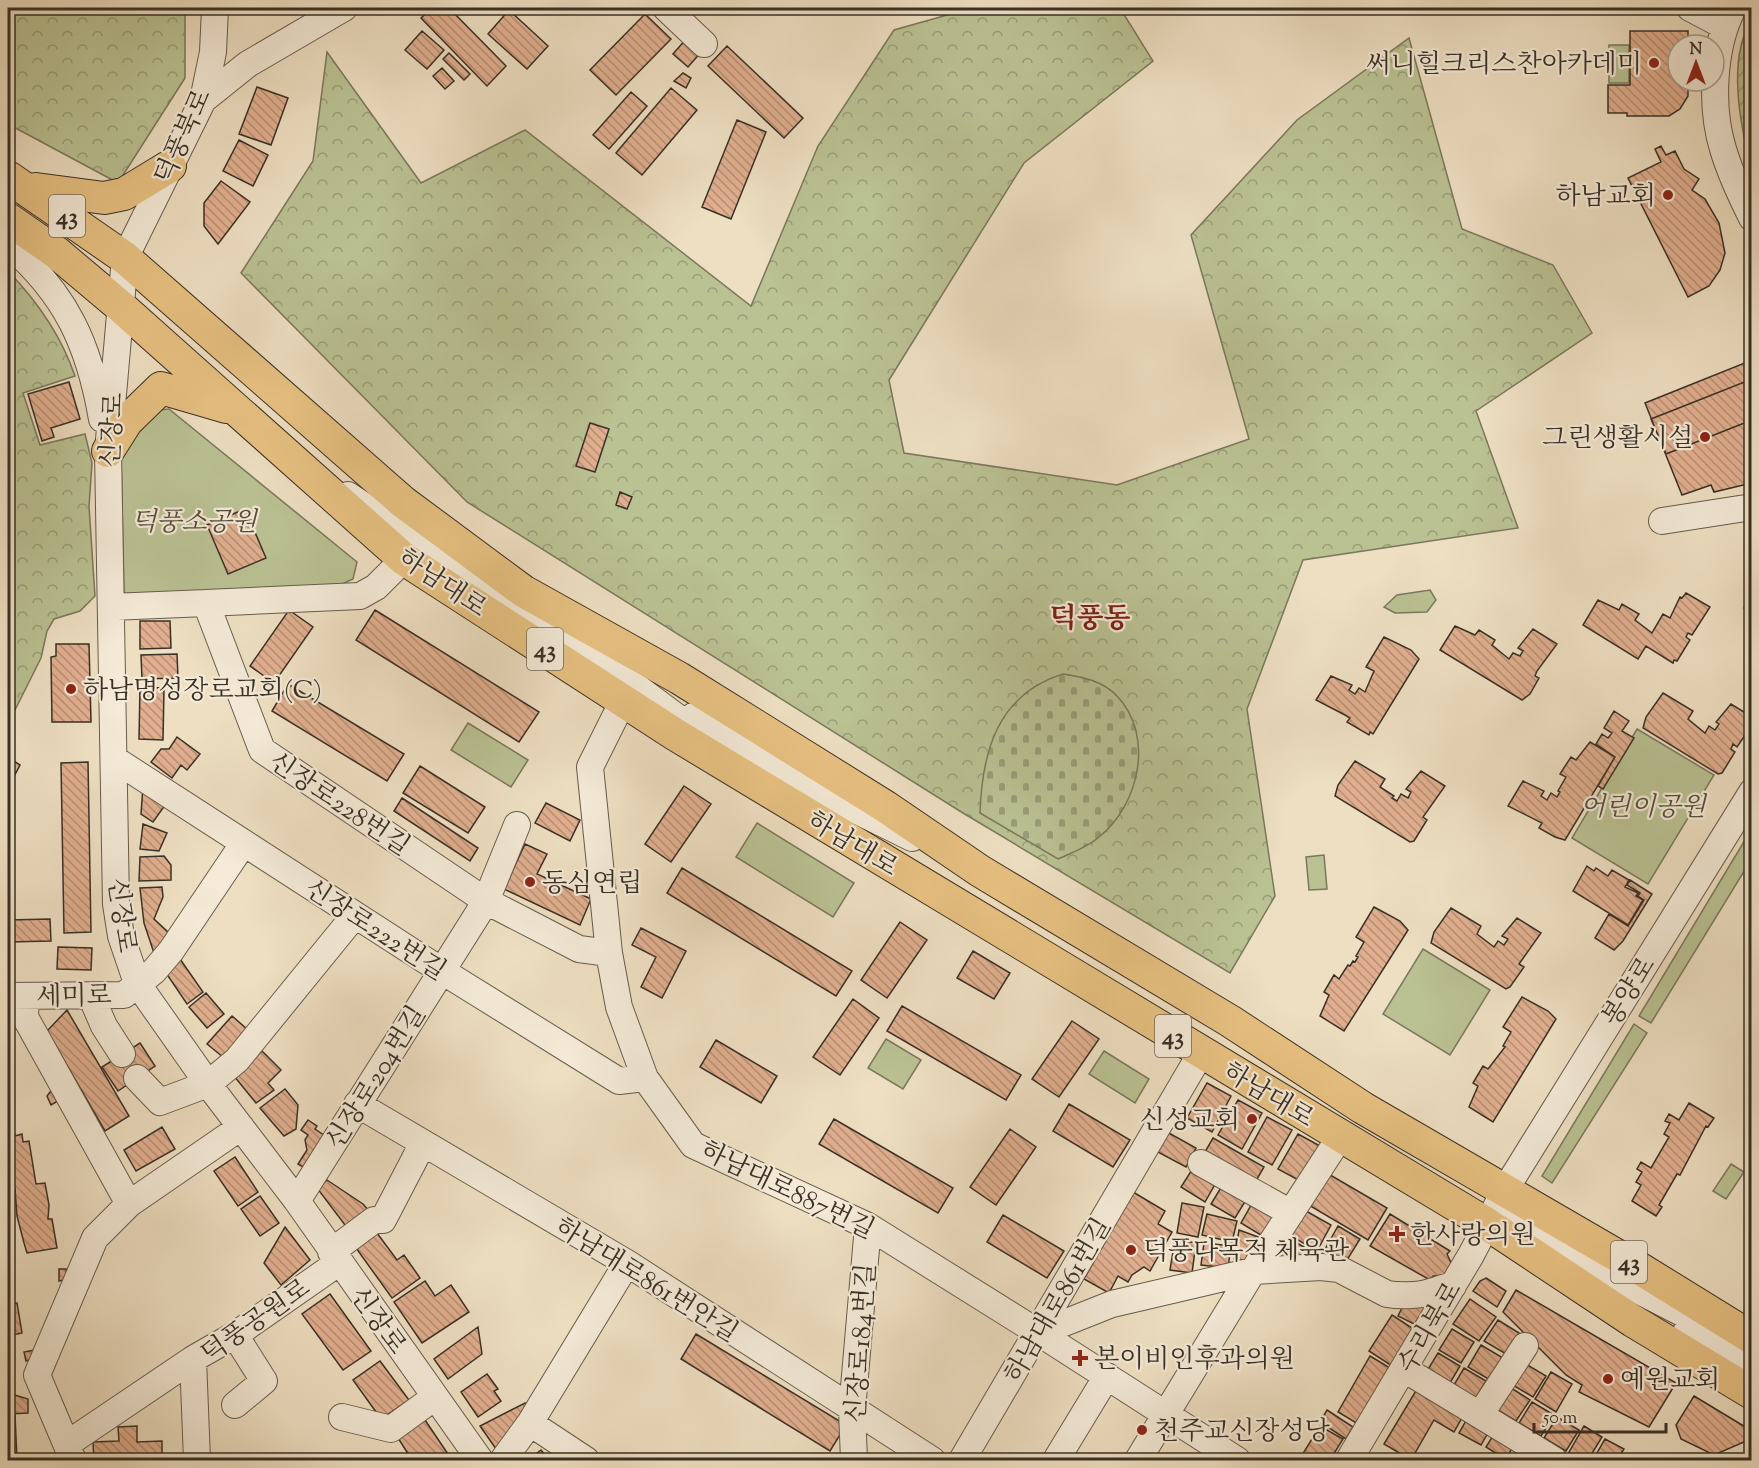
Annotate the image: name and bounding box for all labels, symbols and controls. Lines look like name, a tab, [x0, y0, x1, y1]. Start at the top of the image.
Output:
north arrow	[1666, 33, 1726, 93]
text: N	[1690, 39, 1703, 62]
place label: 써니힐크리스찬아카데미	[1366, 47, 1642, 84]
marker: 써니힐크리스찬아카데미	[1647, 56, 1661, 70]
street label: 덕풍북로	[147, 84, 222, 190]
place label: 하남교회	[1556, 179, 1656, 216]
marker: 하남교회	[1661, 188, 1675, 202]
road number: 43	[49, 195, 85, 237]
street label: 신장로	[93, 392, 134, 469]
place label: 그린생활시설	[1542, 421, 1693, 458]
marker: 그린생활시설	[1698, 430, 1712, 444]
park label: 덕풍소공원	[131, 505, 259, 542]
street label: 하남대로	[390, 541, 494, 628]
district label: 덕풍동	[1049, 600, 1131, 640]
road number: 43	[527, 628, 563, 670]
place label: 하남명성장로교회(C)	[83, 673, 322, 710]
marker: 하남명성장로교회(C)	[64, 682, 78, 696]
street label: 신장로228번길	[261, 744, 416, 866]
park label: 어린이공원	[1580, 790, 1708, 827]
street label: 하남대로	[799, 803, 904, 887]
place label: 동심연립	[542, 866, 642, 903]
street label: 신장로222번길	[297, 871, 453, 991]
street label: 신장로	[97, 875, 144, 955]
marker: 동심연립	[523, 875, 537, 889]
street label: 봉양로	[1594, 951, 1666, 1034]
street label: 세미로	[36, 978, 112, 1017]
street label: 신장로204번길	[318, 999, 436, 1157]
road number: 43	[1155, 1015, 1191, 1057]
street label: 하남대로	[1215, 1054, 1320, 1138]
place label: 신성교회	[1140, 1103, 1240, 1140]
marker: 신성교회	[1245, 1112, 1259, 1126]
street label: 하남대로887번길	[694, 1133, 880, 1249]
street label: 하남대로861번안길	[547, 1210, 745, 1353]
street label: 하남대로861번길	[997, 1212, 1121, 1391]
place label: 한사랑의원	[1410, 1218, 1536, 1255]
marker: 한사랑의원	[1388, 1225, 1406, 1243]
place label: 덕풍다목적 체육관	[1143, 1234, 1349, 1271]
road number: 43	[1611, 1241, 1647, 1283]
marker: 덕풍다목적 체육관	[1124, 1243, 1138, 1257]
street label: 신장로184번길	[838, 1262, 887, 1424]
street label: 덕풍공원로	[194, 1271, 318, 1373]
street label: 수리북로	[1390, 1275, 1472, 1381]
street label: 신장로	[340, 1280, 414, 1363]
place label: 본이비인후과의원	[1094, 1342, 1295, 1379]
marker: 본이비인후과의원	[1071, 1349, 1089, 1367]
place label: 예원교회	[1620, 1363, 1720, 1400]
marker: 예원교회	[1601, 1372, 1615, 1386]
scale bar	[1534, 1396, 1666, 1434]
text: 50 m	[1542, 1406, 1578, 1432]
place label: 천주교신장성당	[1154, 1414, 1330, 1451]
marker: 천주교신장성당	[1135, 1423, 1149, 1437]

